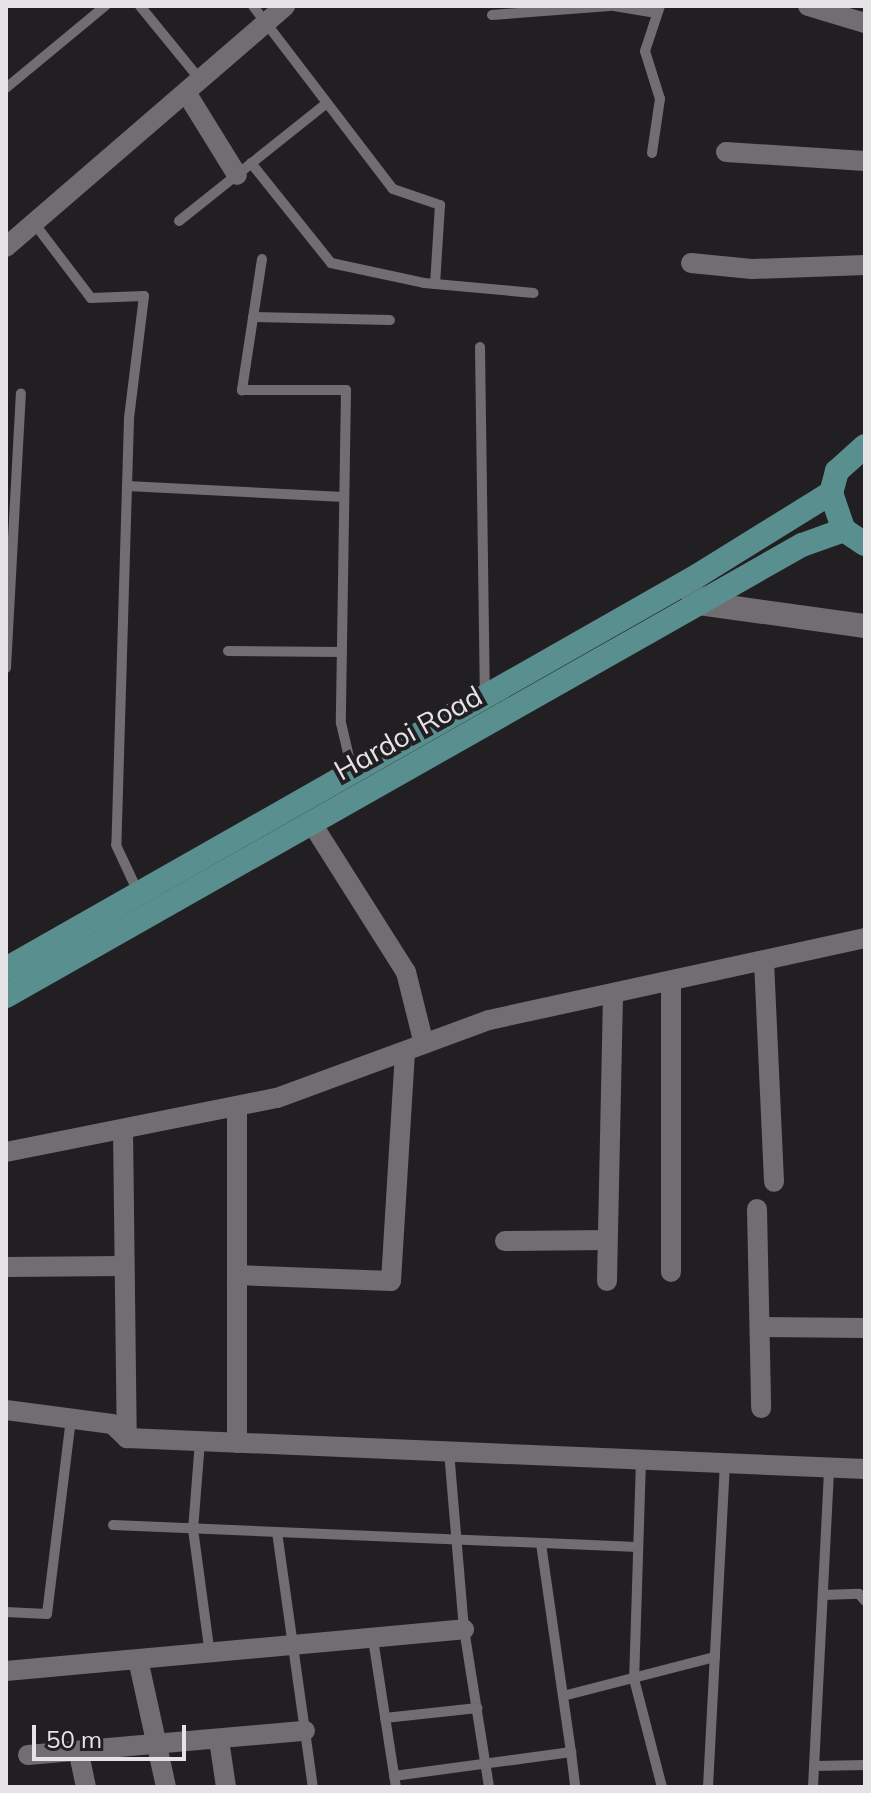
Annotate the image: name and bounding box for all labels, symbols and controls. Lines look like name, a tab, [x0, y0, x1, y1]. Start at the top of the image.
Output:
street label: Hardoi Road	[328, 679, 488, 787]
scale bar	[36, 1709, 190, 1759]
text: 50 m	[46, 1724, 102, 1754]

